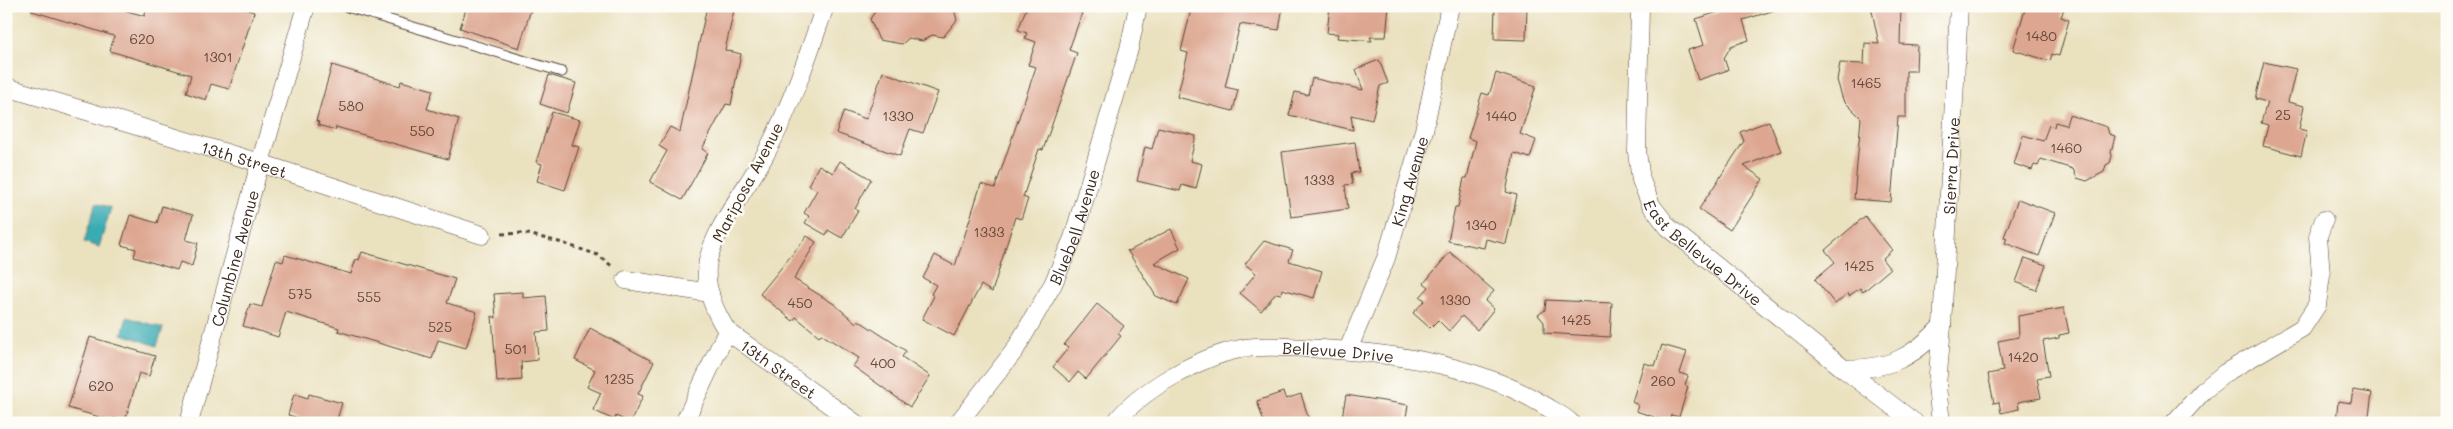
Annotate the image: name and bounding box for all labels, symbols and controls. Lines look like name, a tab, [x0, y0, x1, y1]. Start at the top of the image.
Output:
house number: 1480	[2025, 26, 2057, 45]
house number: 620	[130, 29, 155, 48]
house number: 1301	[203, 47, 233, 66]
house number: 1465	[1850, 73, 1882, 92]
house number: 580	[338, 96, 364, 115]
house number: 25	[2275, 105, 2291, 124]
house number: 1330	[882, 106, 914, 125]
house number: 1440	[1485, 106, 1517, 125]
street label: Sierra Drive	[1937, 116, 1964, 215]
street label: Mariposa Avenue	[706, 118, 788, 246]
house number: 550	[410, 121, 435, 140]
street label: King Avenue	[1386, 133, 1432, 229]
street label: 13th Street	[199, 136, 290, 182]
house number: 1460	[2050, 138, 2082, 157]
street label: Bluebell Avenue	[1044, 166, 1103, 288]
house number: 1333	[1304, 170, 1334, 189]
street label: Columbine Avenue	[205, 187, 263, 329]
street label: East Bellevue Drive	[1639, 196, 1767, 310]
house number: 1340	[1465, 215, 1497, 234]
house number: 1333	[974, 222, 1004, 241]
house number: 1425	[1844, 256, 1874, 275]
house number: 575	[288, 284, 312, 303]
house number: 555	[357, 287, 381, 306]
house number: 1330	[1439, 290, 1471, 309]
house number: 450	[787, 293, 813, 312]
house number: 1425	[1561, 310, 1591, 329]
house number: 525	[428, 317, 452, 336]
street label: 13th Street	[737, 334, 821, 403]
street label: Bellevue Drive	[1282, 336, 1395, 366]
house number: 501	[504, 339, 528, 358]
house number: 1420	[2008, 347, 2039, 366]
house number: 400	[870, 353, 896, 372]
house number: 1235	[604, 369, 634, 388]
house number: 260	[1651, 371, 1676, 390]
house number: 620	[89, 376, 114, 395]

